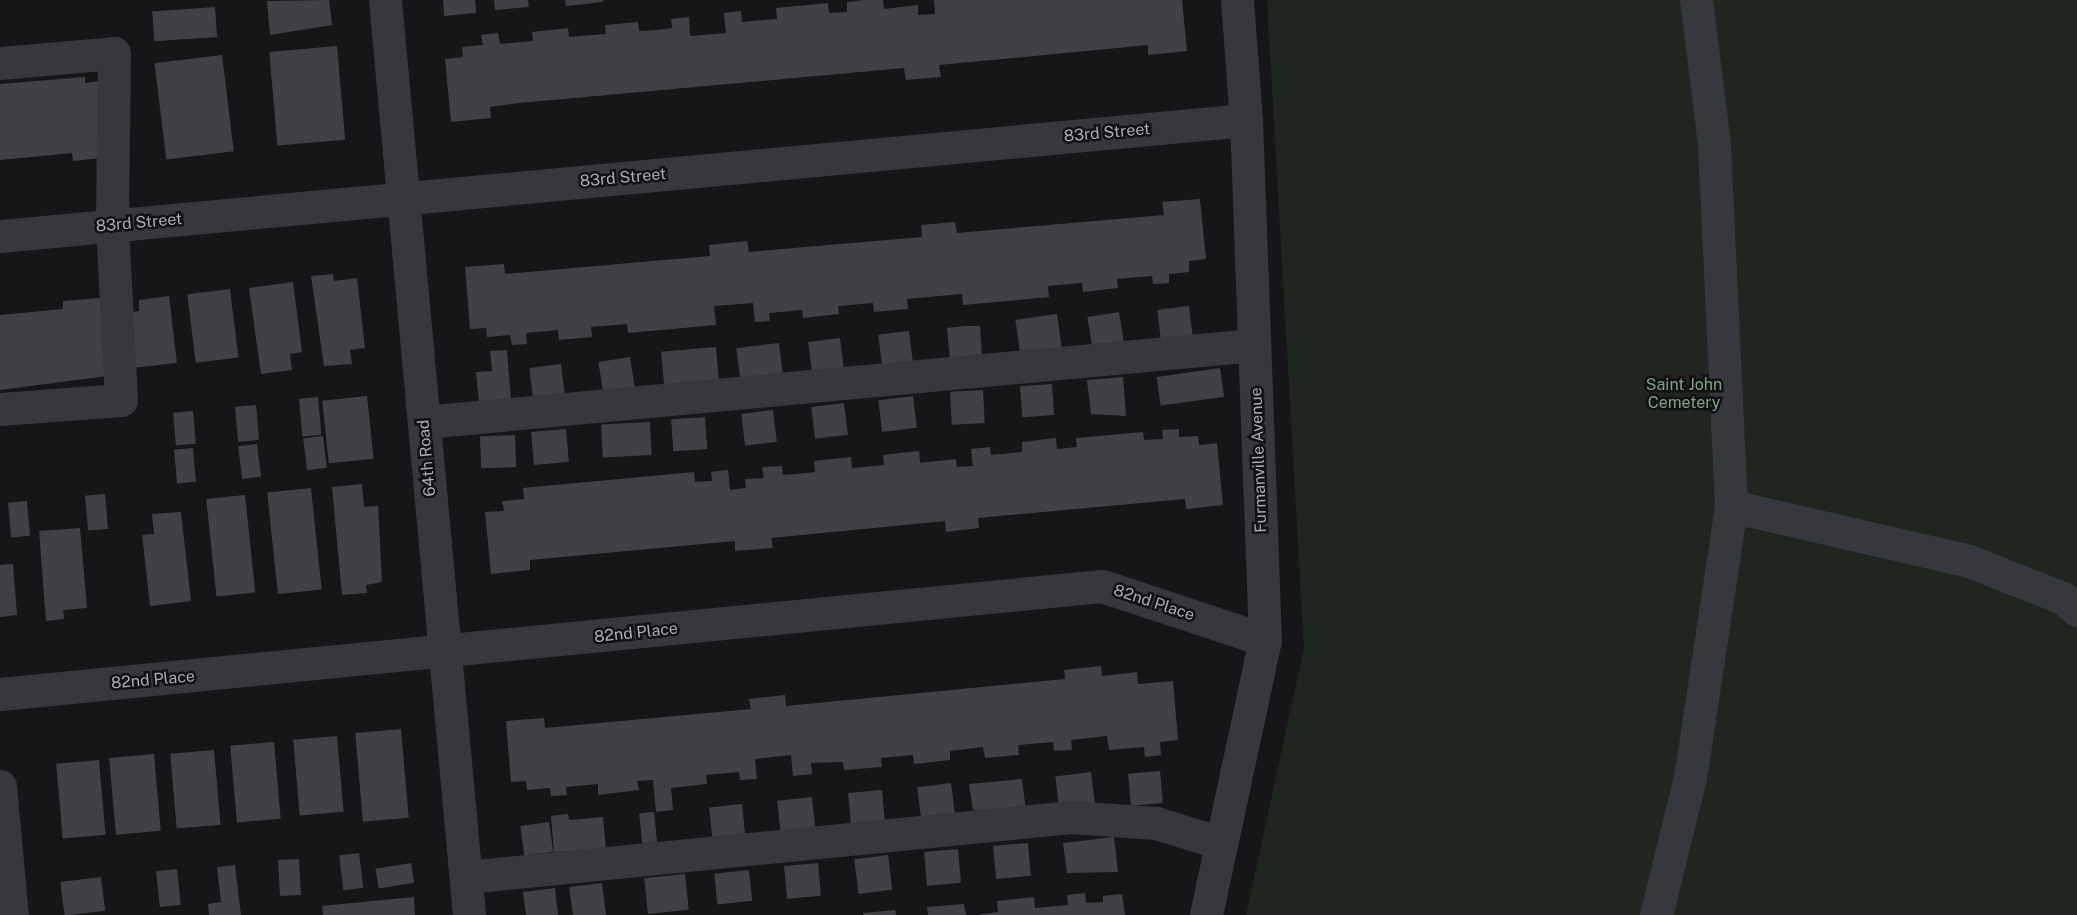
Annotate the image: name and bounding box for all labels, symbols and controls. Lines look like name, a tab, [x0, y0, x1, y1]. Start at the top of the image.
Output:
street label: 83rd Street	[1063, 120, 1151, 146]
street label: 83rd Street	[579, 165, 667, 191]
street label: 83rd Street	[95, 210, 183, 236]
park label: Saint John Cemetery	[1646, 375, 1722, 413]
street label: Furmanville Avenue	[1247, 387, 1271, 533]
street label: 64th Road	[414, 419, 440, 497]
street label: 82nd Place	[1111, 581, 1197, 625]
street label: 82nd Place	[593, 619, 679, 647]
street label: 82nd Place	[110, 667, 196, 693]

